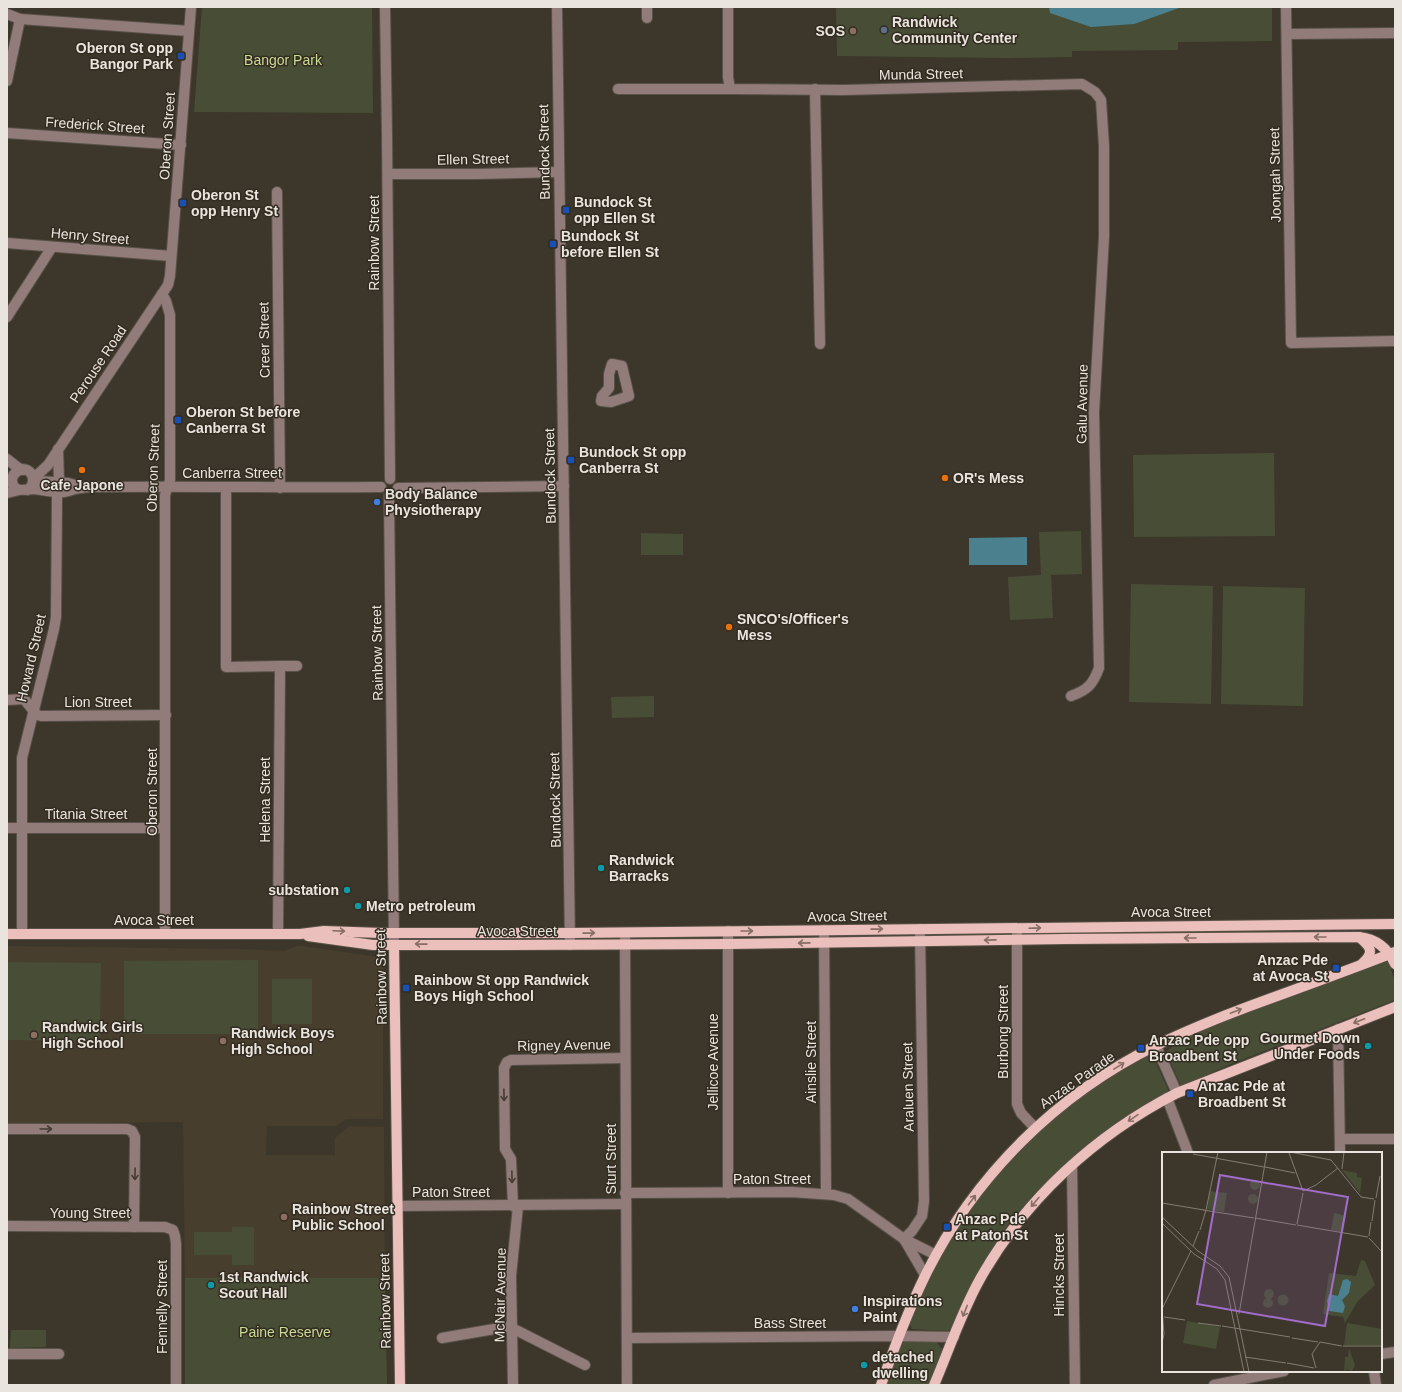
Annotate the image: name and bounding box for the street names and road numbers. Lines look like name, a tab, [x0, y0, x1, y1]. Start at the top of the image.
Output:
street label: Munda Street	[879, 65, 963, 83]
street label: Oberon Street	[156, 91, 178, 180]
street label: Bundock Street	[535, 104, 553, 200]
street label: Frederick Street	[45, 114, 145, 136]
street label: Joongah Street	[1266, 127, 1284, 223]
street label: Ellen Street	[437, 150, 509, 168]
street label: Rainbow Street	[366, 195, 382, 291]
street label: Henry Street	[50, 225, 130, 247]
street label: Creer Street	[255, 302, 273, 378]
street label: Perouse Road	[66, 322, 130, 406]
street label: Galu Avenue	[1073, 364, 1091, 444]
street label: Oberon Street	[143, 424, 163, 512]
street label: Bundock Street	[541, 428, 559, 524]
street label: Canberra Street	[182, 465, 282, 481]
street label: Rainbow Street	[368, 605, 386, 701]
street label: Howard Street	[13, 612, 49, 703]
street label: Lion Street	[64, 694, 132, 710]
street label: Oberon Street	[144, 748, 160, 836]
street label: Bundock Street	[546, 752, 564, 848]
street label: Helena Street	[257, 757, 273, 843]
street label: Titania Street	[45, 806, 127, 822]
street label: Avoca Street	[1131, 904, 1211, 920]
street label: Avoca Street	[807, 907, 887, 925]
street label: Avoca Street	[114, 912, 194, 928]
street label: Avoca Street	[477, 923, 557, 939]
street label: Rainbow Street	[372, 929, 390, 1025]
street label: Burbong Street	[995, 985, 1011, 1079]
street label: Jellicoe Avenue	[705, 1013, 721, 1111]
street label: Ainslie Street	[803, 1021, 819, 1103]
street label: Rigney Avenue	[517, 1036, 611, 1054]
street label: Araluen Street	[899, 1042, 917, 1132]
street label: Anzac Parade	[1036, 1048, 1118, 1112]
street label: Sturt Street	[603, 1123, 619, 1194]
street label: Paton Street	[733, 1171, 811, 1187]
street label: Paton Street	[412, 1184, 490, 1200]
street label: Young Street	[50, 1205, 130, 1221]
street label: Hincks Street	[1051, 1233, 1067, 1317]
street label: McNair Avenue	[491, 1247, 509, 1342]
street label: Rainbow Street	[376, 1253, 394, 1349]
street label: Fennelly Street	[154, 1260, 170, 1354]
street label: Bass Street	[754, 1315, 826, 1331]

